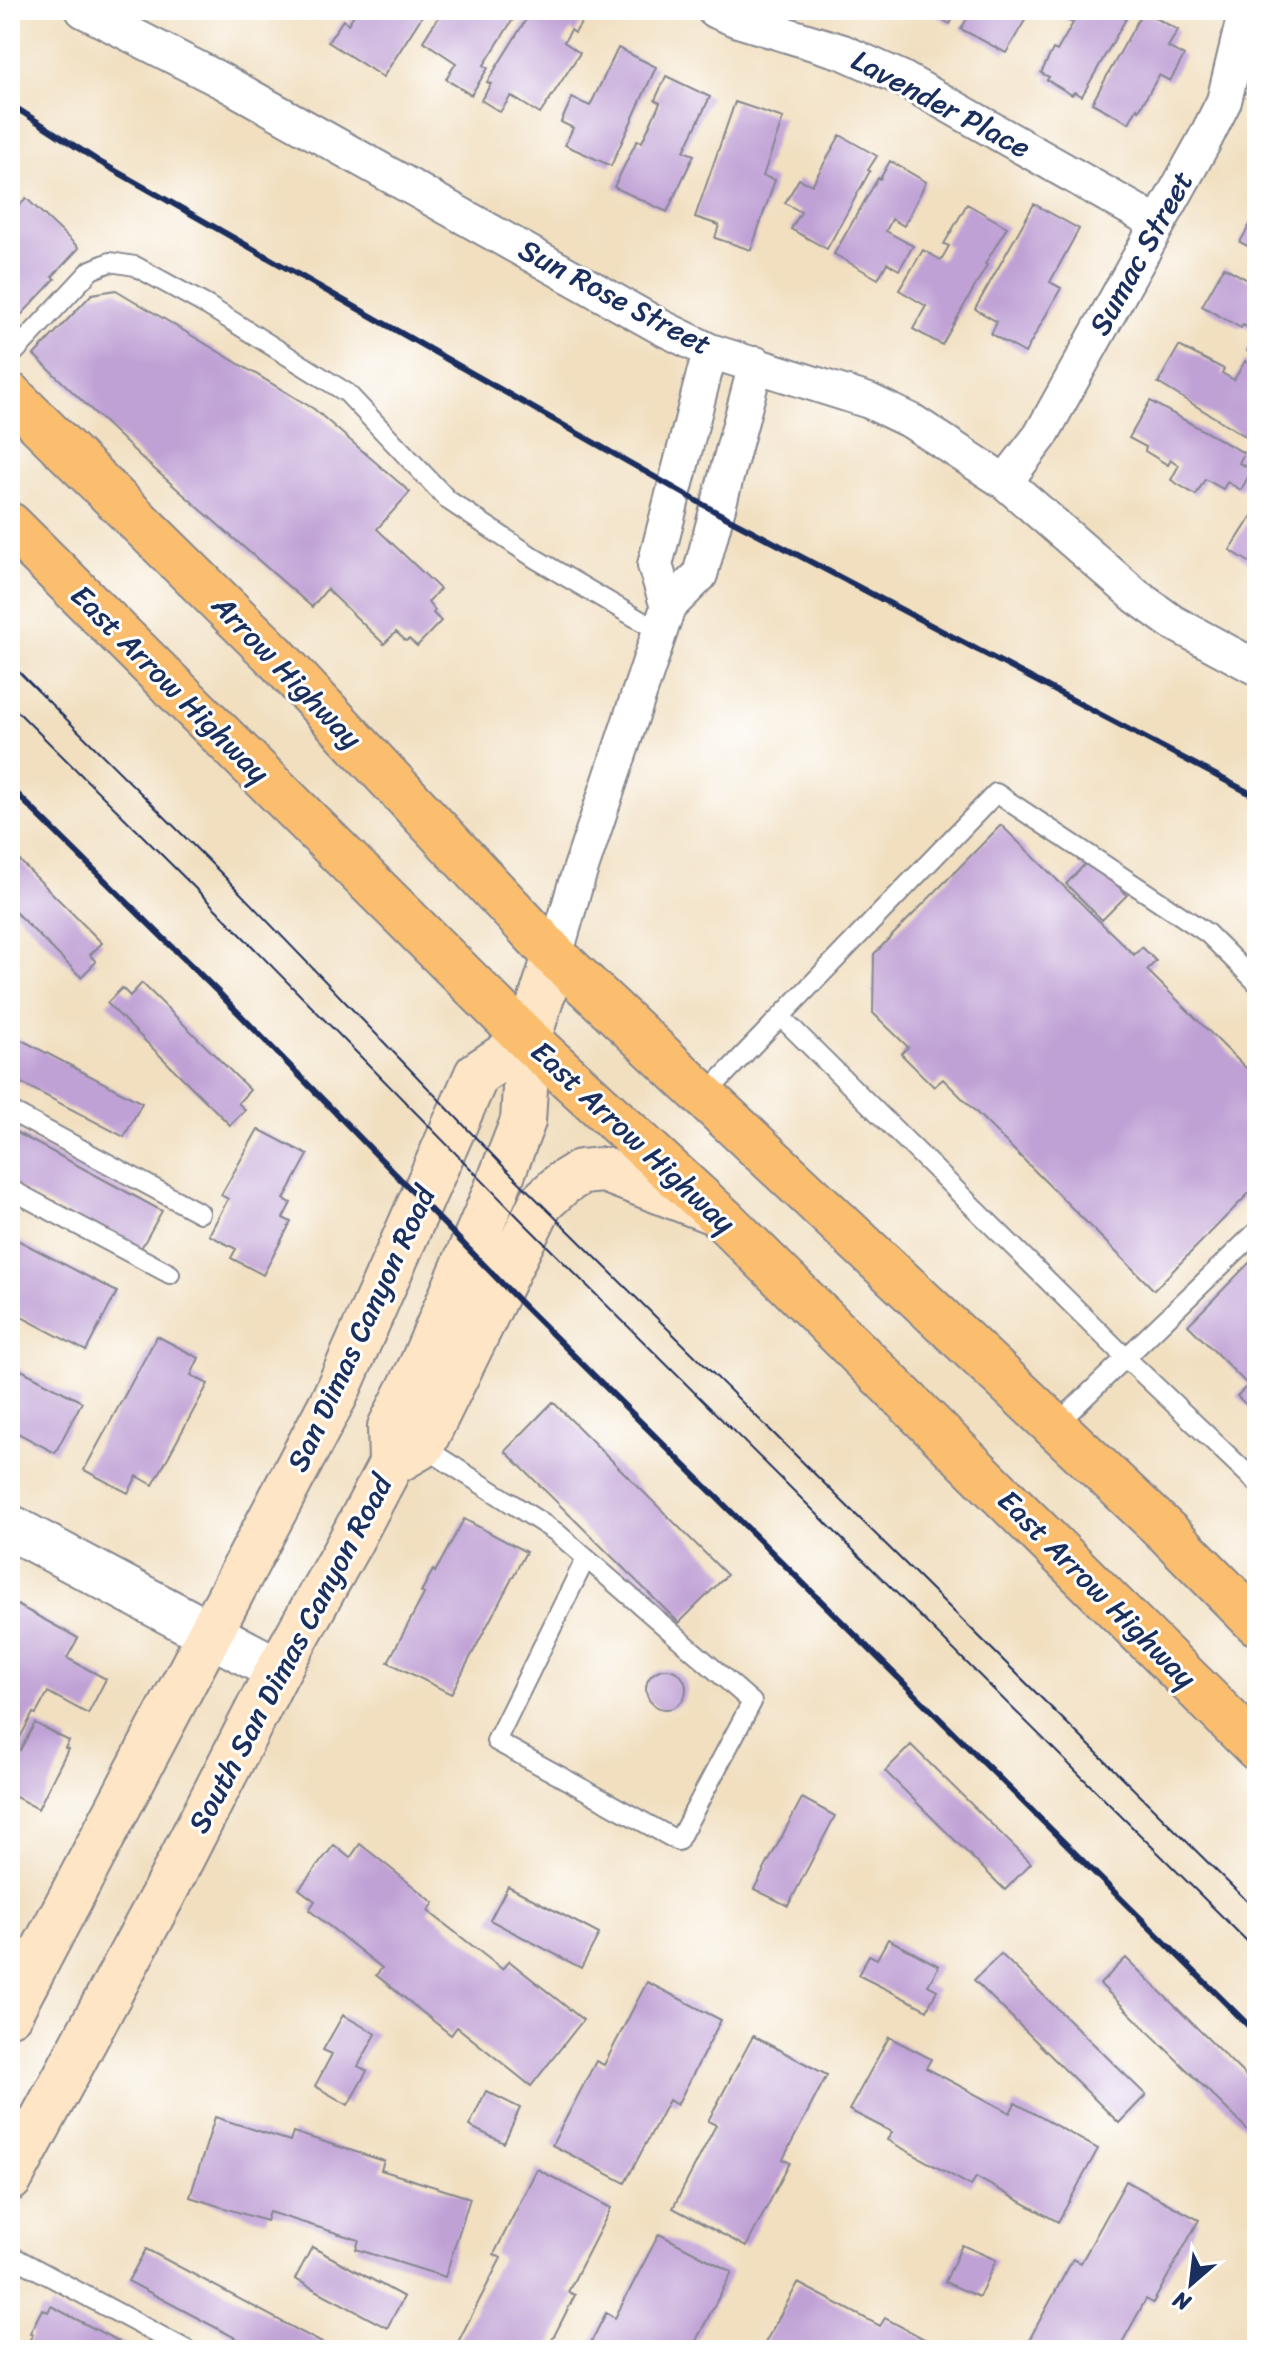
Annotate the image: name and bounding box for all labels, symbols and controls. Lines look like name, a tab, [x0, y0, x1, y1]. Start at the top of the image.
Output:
street label: Lavender Place	[841, 34, 1041, 174]
street label: Sumac Street	[1073, 160, 1209, 346]
street label: Sun Rose Street	[508, 223, 722, 371]
street label: East Arrow Highway	[57, 571, 284, 798]
street label: Arrow Highway	[197, 581, 376, 763]
street label: East Arrow Highway	[517, 1027, 749, 1248]
street label: San Dimas Canyon Road	[271, 1175, 452, 1481]
street label: South San Dimas Canyon Road	[172, 1463, 409, 1843]
street label: East Arrow Highway	[984, 1476, 1211, 1703]
north arrow	[1151, 2244, 1231, 2324]
text: N	[1165, 2280, 1199, 2322]

